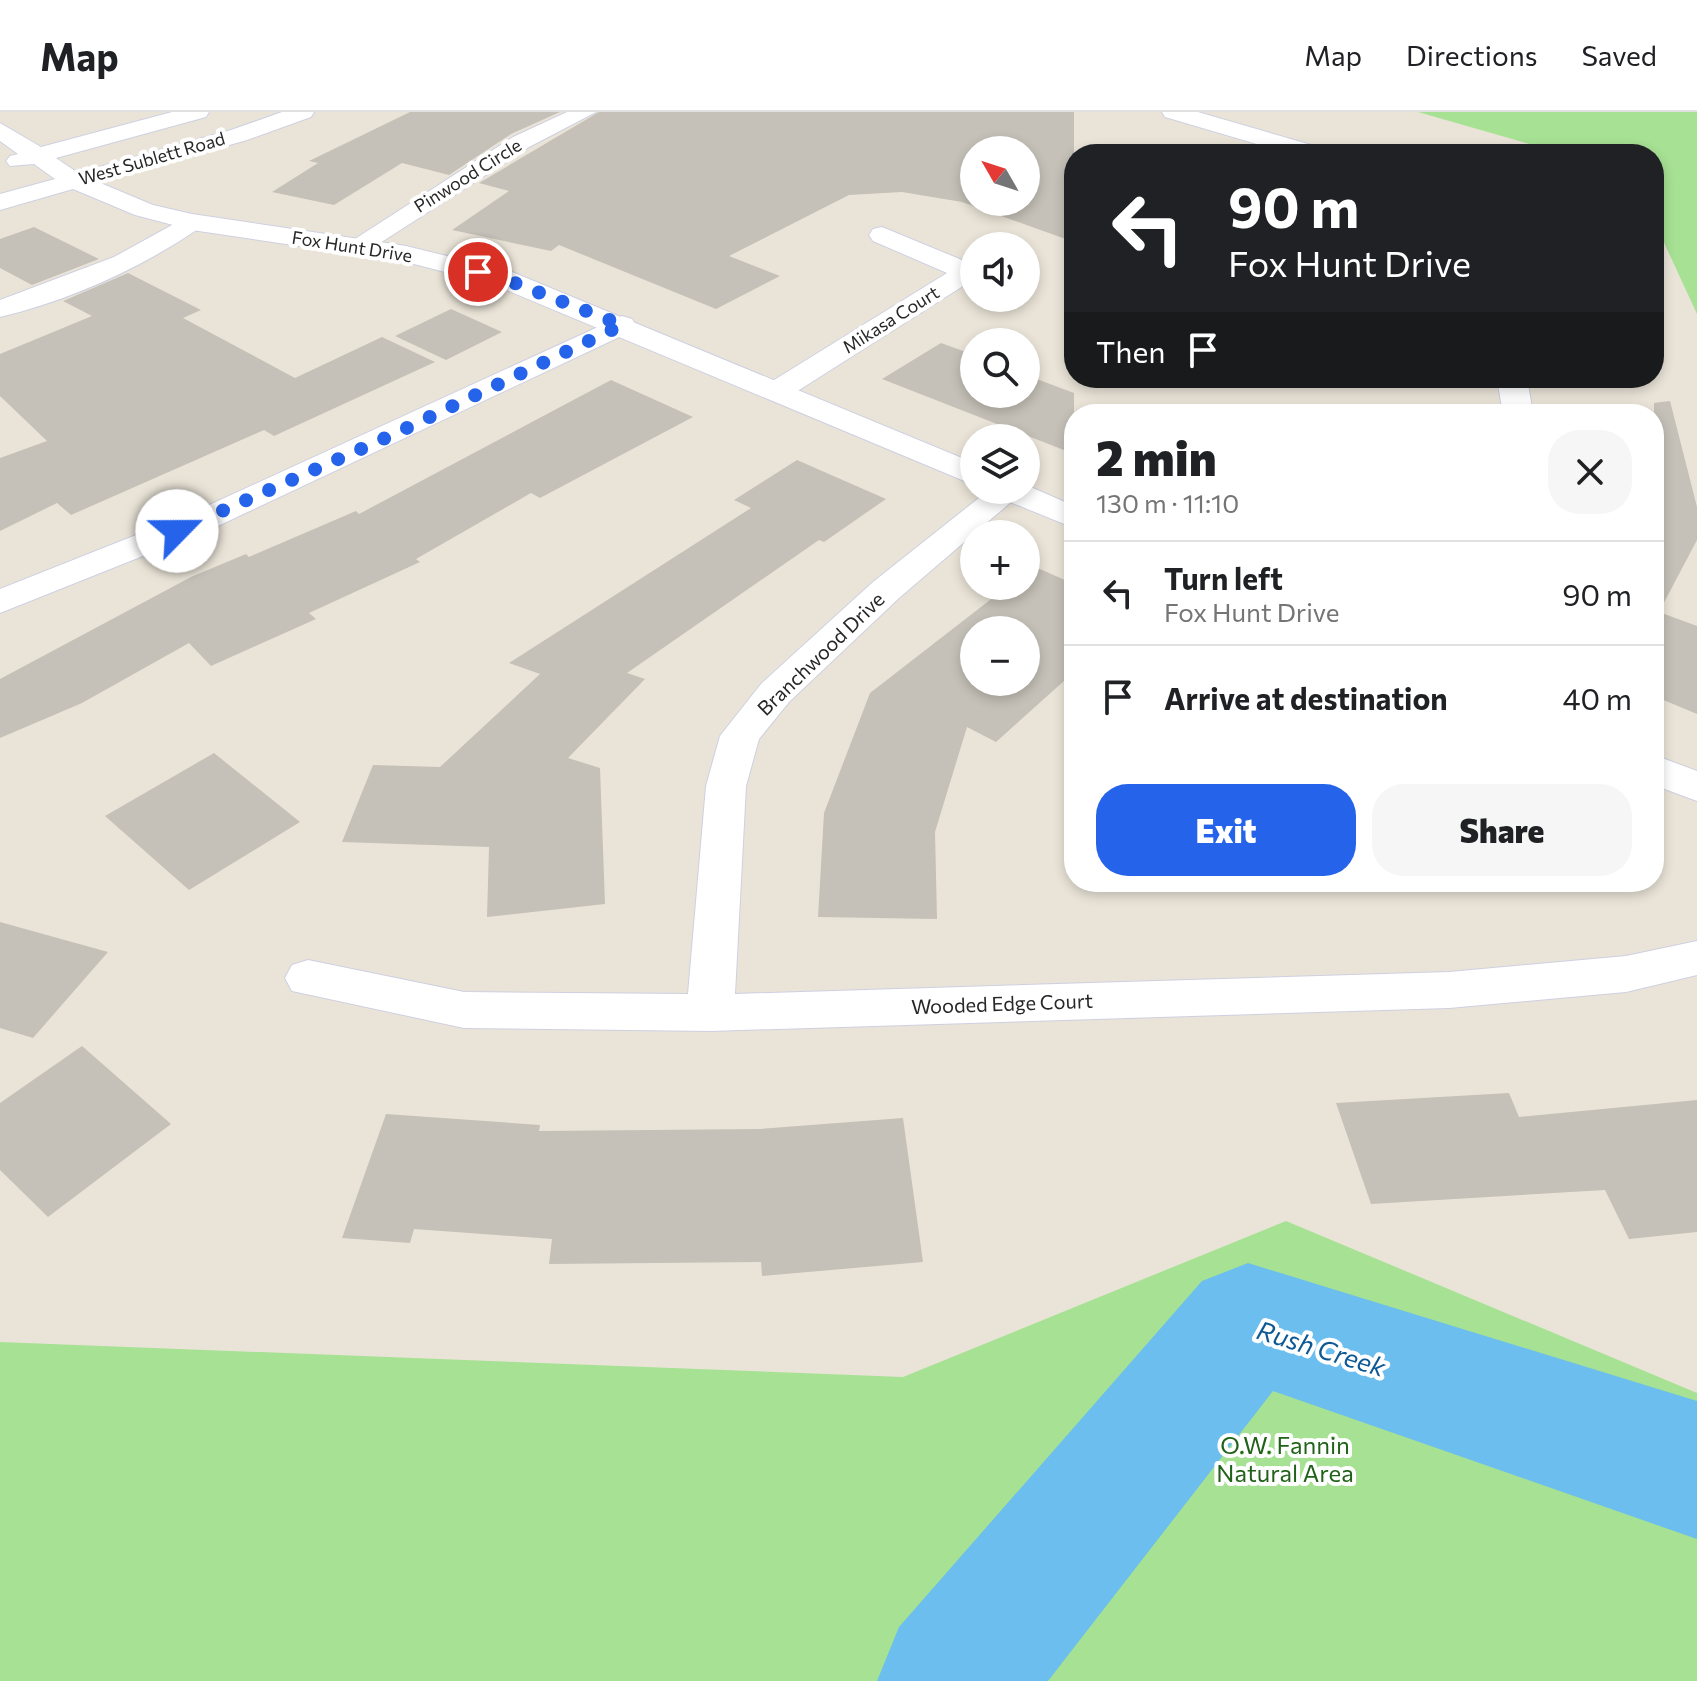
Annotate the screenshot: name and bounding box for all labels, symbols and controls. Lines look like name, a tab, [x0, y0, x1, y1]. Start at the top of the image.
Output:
text: Map	[40, 32, 119, 79]
text: Map	[1304, 38, 1362, 72]
text: Directions	[1406, 38, 1537, 72]
text: Saved	[1581, 38, 1657, 72]
street label: West Sublett Road	[76, 127, 227, 189]
street label: Pinwood Circle	[410, 133, 525, 217]
north arrow	[960, 136, 1040, 216]
map controls	[960, 136, 1040, 696]
text: 90 m	[1228, 171, 1359, 240]
icon: left	[1096, 176, 1200, 280]
street label: Fox Hunt Drive	[290, 226, 414, 266]
button: sound	[960, 232, 1040, 312]
pin	[444, 238, 512, 306]
text: Fox Hunt Drive	[1228, 240, 1471, 284]
icon: arrive	[456, 250, 500, 294]
street label: Mikasa Court	[838, 281, 943, 358]
button: search	[960, 328, 1040, 408]
icon: arrive	[1181, 328, 1225, 372]
text: Then	[1096, 332, 1165, 369]
button: layers	[960, 424, 1040, 504]
text: 2 min	[1096, 427, 1217, 486]
button: close	[1548, 430, 1632, 514]
text: 130 m · 11:10	[1096, 487, 1239, 518]
position arrow	[135, 489, 219, 573]
button: +	[960, 520, 1040, 600]
text: Turn left	[1164, 559, 1283, 596]
icon: left	[1096, 571, 1140, 615]
text: 90 m	[1562, 575, 1632, 612]
street label: Branchwood Drive	[752, 587, 889, 720]
text: Fox Hunt Drive	[1164, 596, 1339, 627]
button: −	[960, 616, 1040, 696]
icon: arrive	[1096, 675, 1140, 719]
text: Arrive at destination	[1164, 679, 1448, 716]
text: 40 m	[1563, 679, 1632, 716]
button: Exit	[1096, 784, 1356, 876]
button: Share	[1372, 784, 1632, 876]
street label: Wooded Edge Court	[911, 988, 1093, 1018]
water label: Rush Creek	[1253, 1313, 1390, 1382]
park label: O.W. Fannin Natural Area	[1216, 1430, 1354, 1487]

